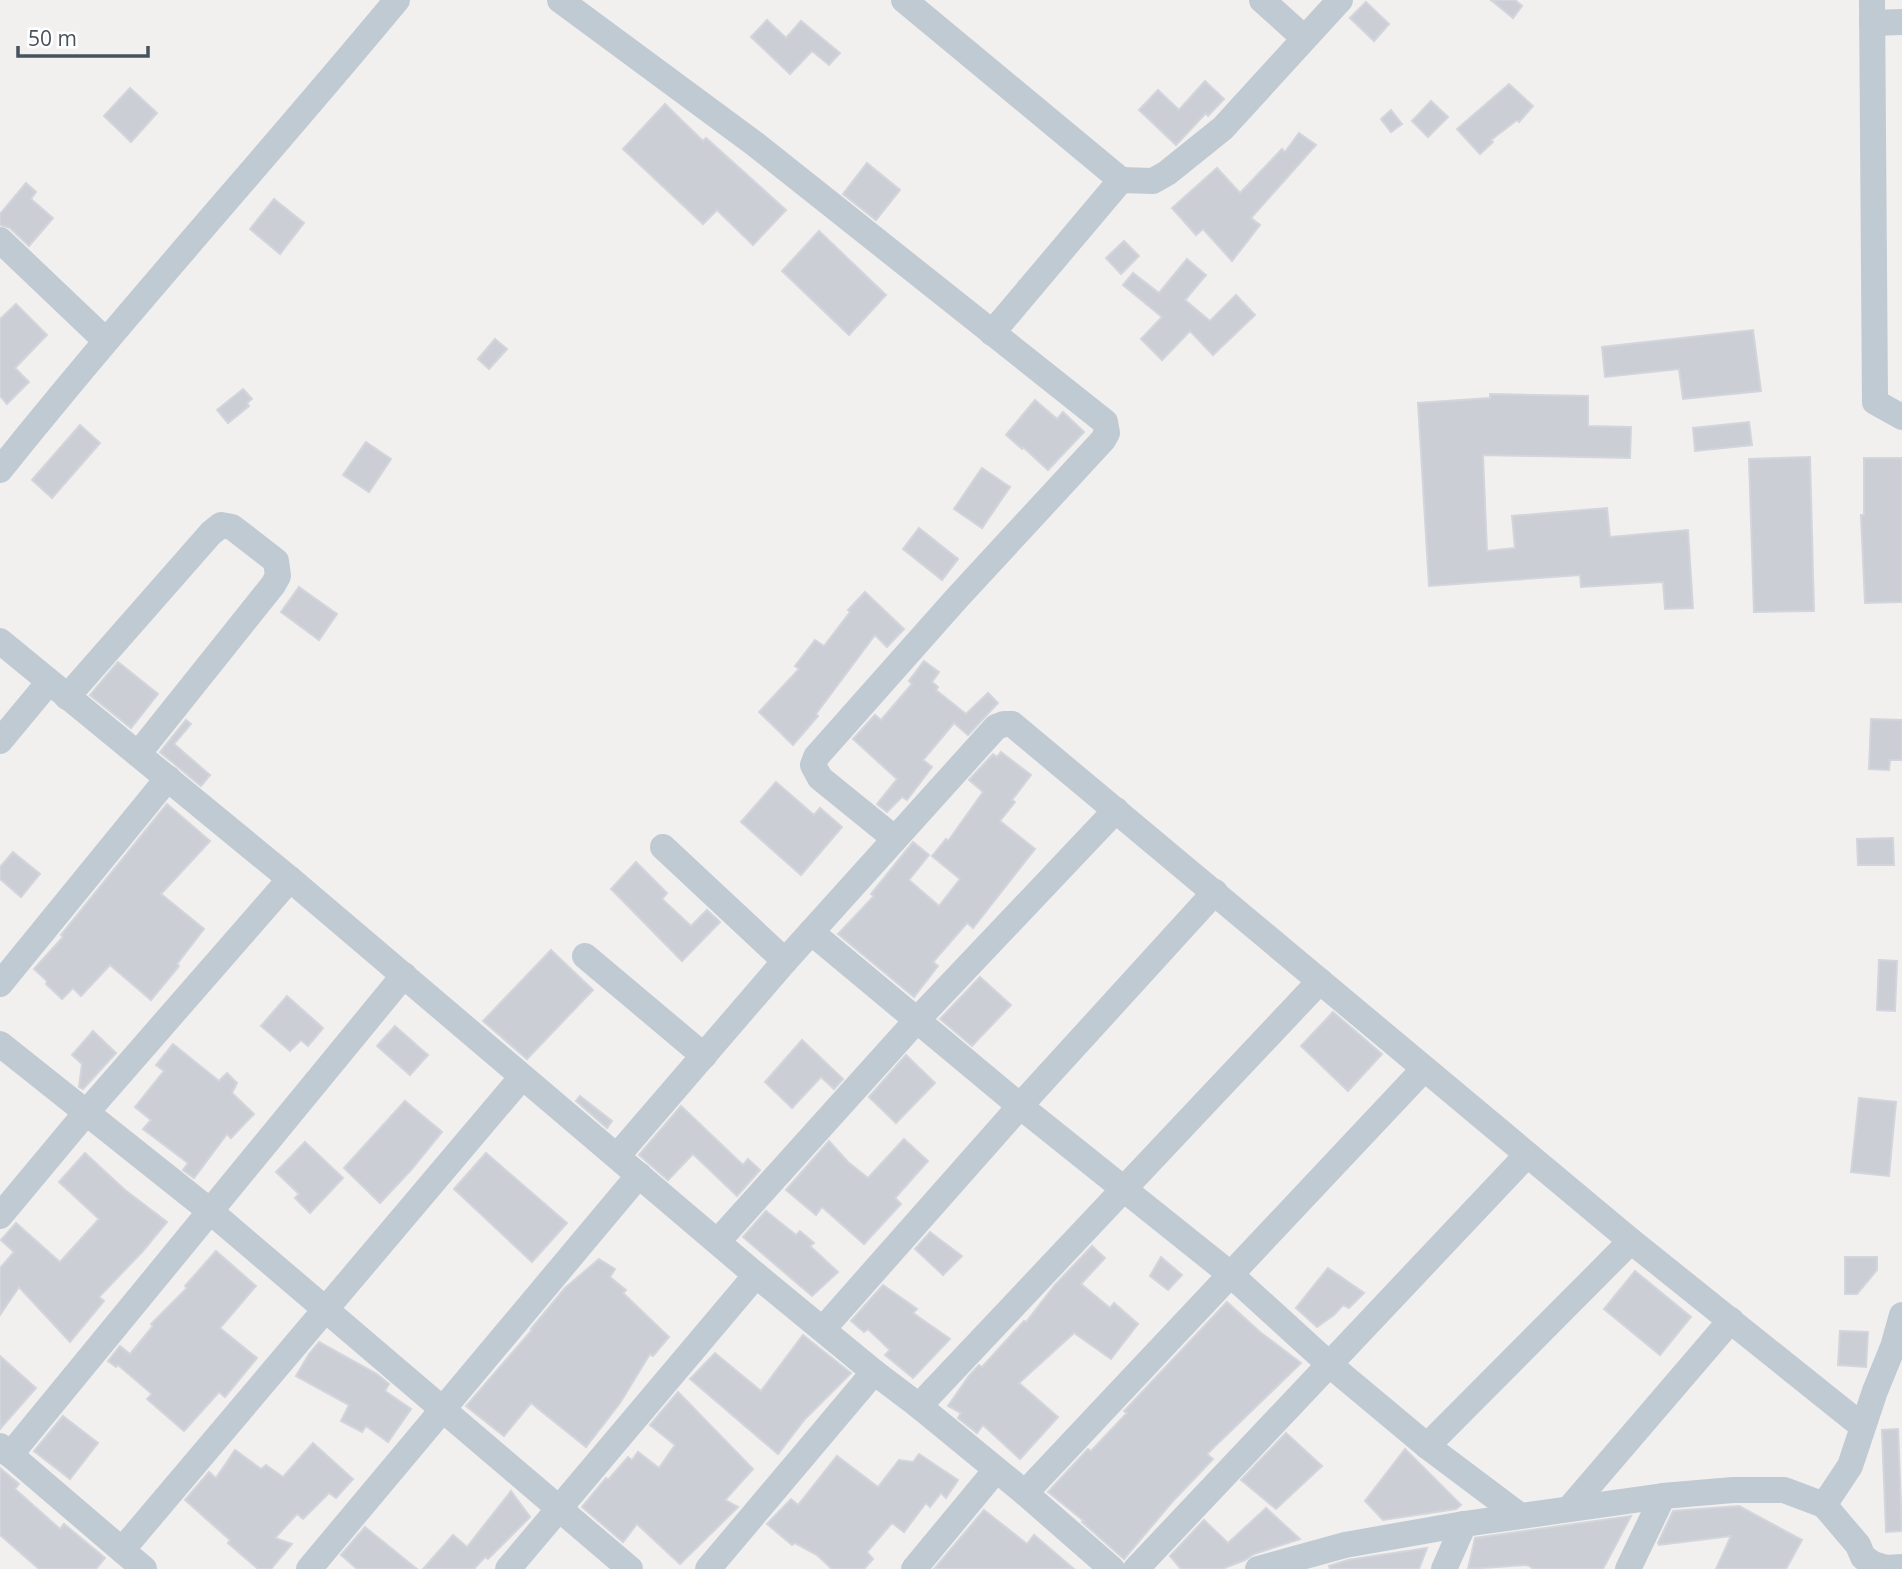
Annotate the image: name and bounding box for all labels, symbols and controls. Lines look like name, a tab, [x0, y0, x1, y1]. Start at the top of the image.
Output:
scale bar	[18, 14, 147, 58]
text: 50 m	[28, 24, 77, 52]

